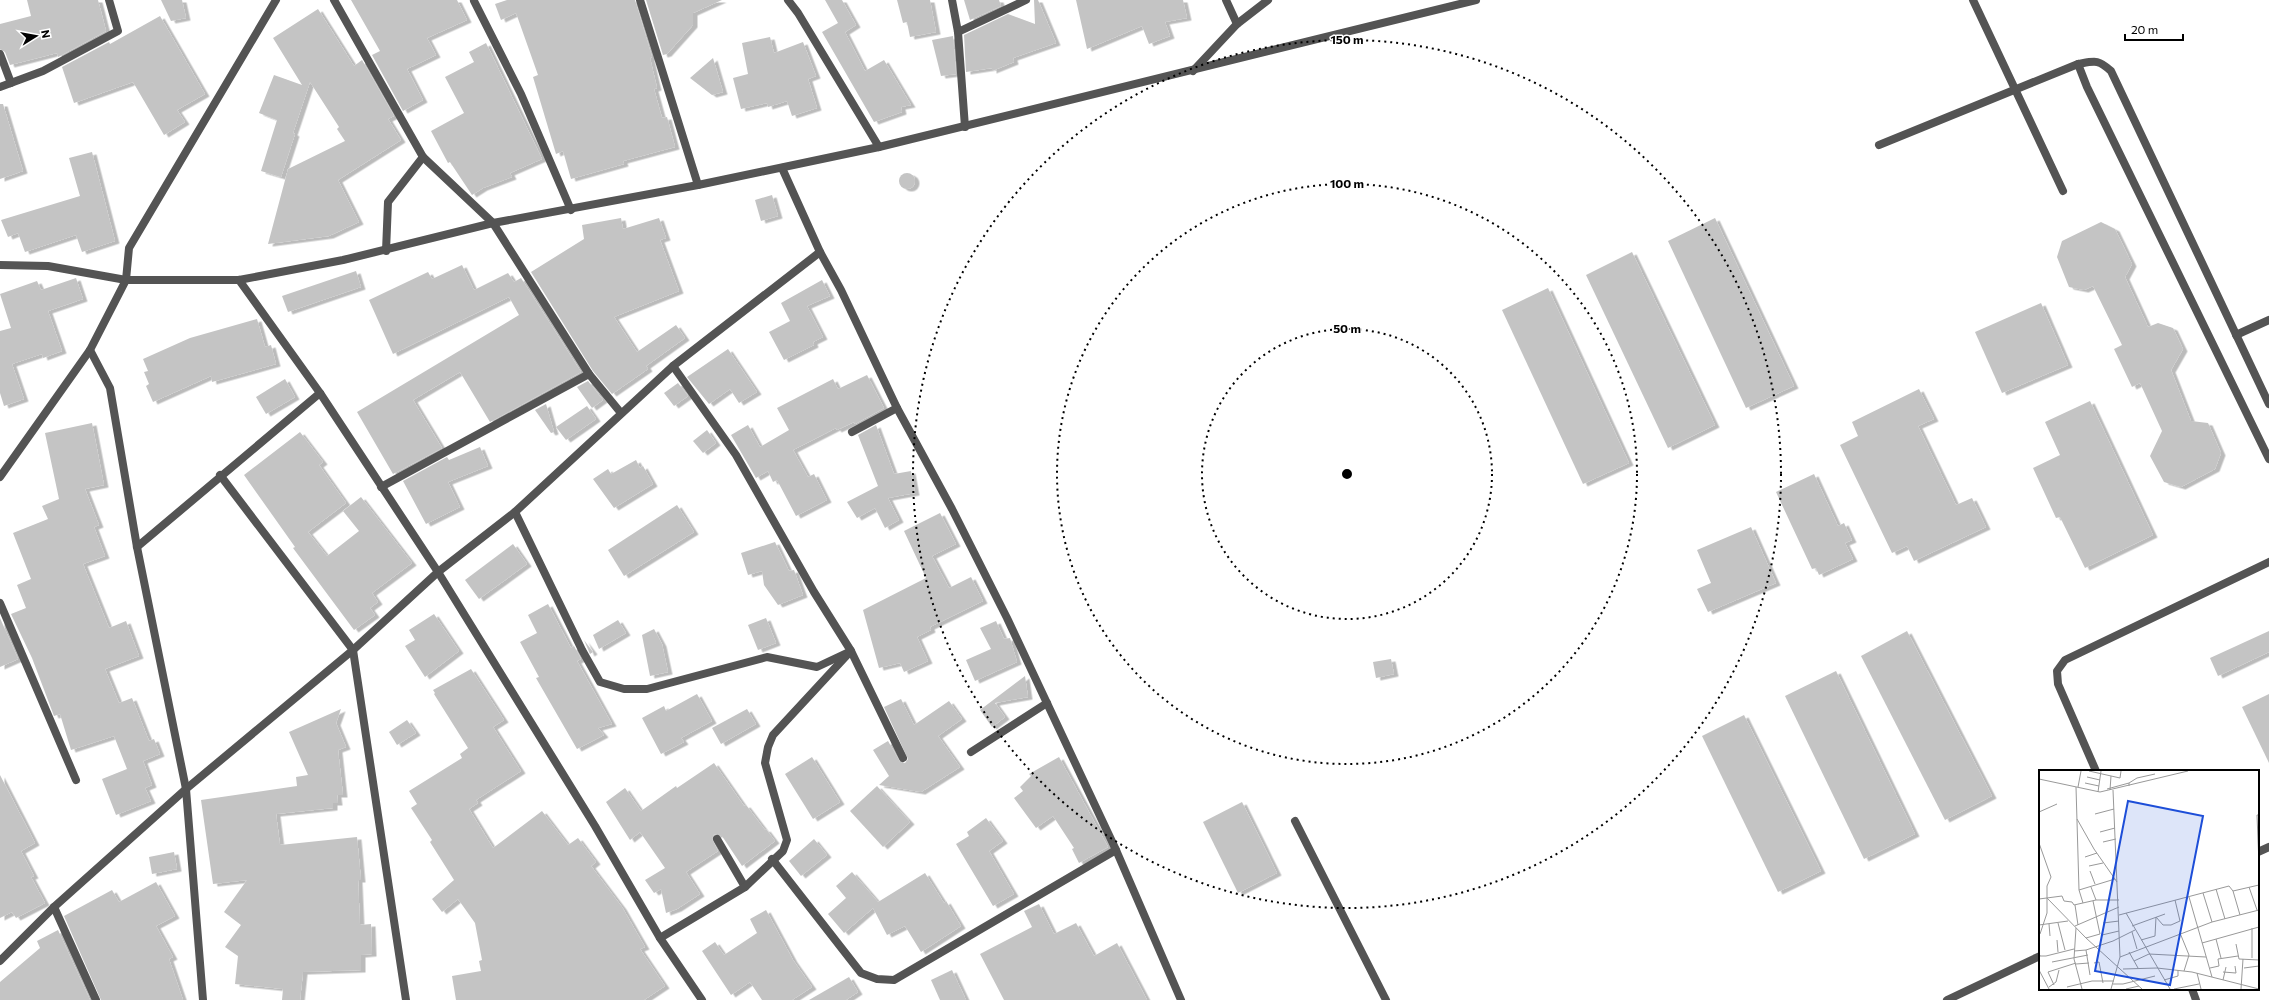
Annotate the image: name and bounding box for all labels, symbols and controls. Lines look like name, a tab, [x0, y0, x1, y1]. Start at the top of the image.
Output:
north arrow	[16, 16, 56, 56]
scale bar	[2125, 16, 2183, 42]
text: 20 m	[2131, 22, 2158, 36]
text: N	[39, 29, 53, 39]
text: 150 m	[1330, 32, 1364, 46]
text: 100 m	[1330, 176, 1364, 190]
text: 50 m	[1333, 321, 1361, 335]
centre of rings	[1340, 467, 1354, 481]
inset map	[2039, 770, 2259, 990]

